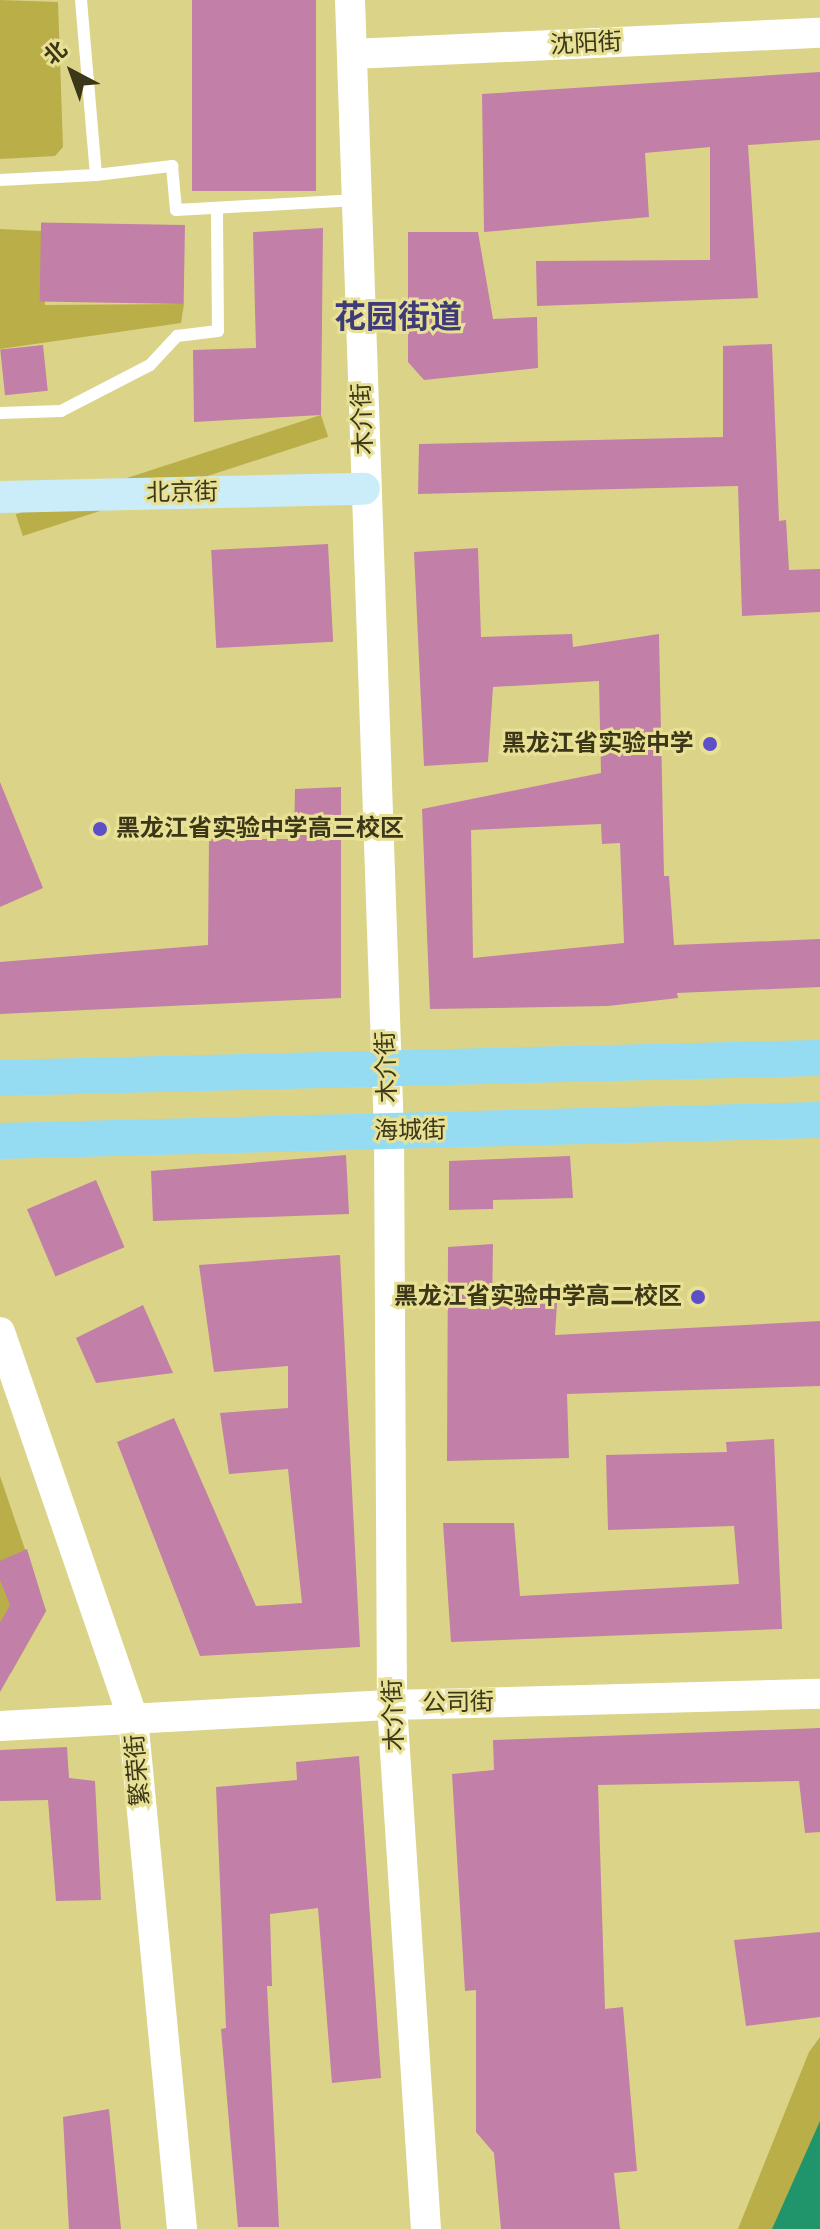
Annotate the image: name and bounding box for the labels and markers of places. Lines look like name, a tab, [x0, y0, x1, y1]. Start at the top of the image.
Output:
place label: 黑龙江省实验中学	[502, 730, 694, 758]
marker: 黑龙江省实验中学	[701, 735, 719, 753]
place label: 黑龙江省实验中学高三校区	[116, 815, 404, 843]
marker: 黑龙江省实验中学高三校区	[91, 820, 109, 838]
place label: 黑龙江省实验中学高二校区	[394, 1283, 682, 1311]
marker: 黑龙江省实验中学高二校区	[689, 1288, 707, 1306]

